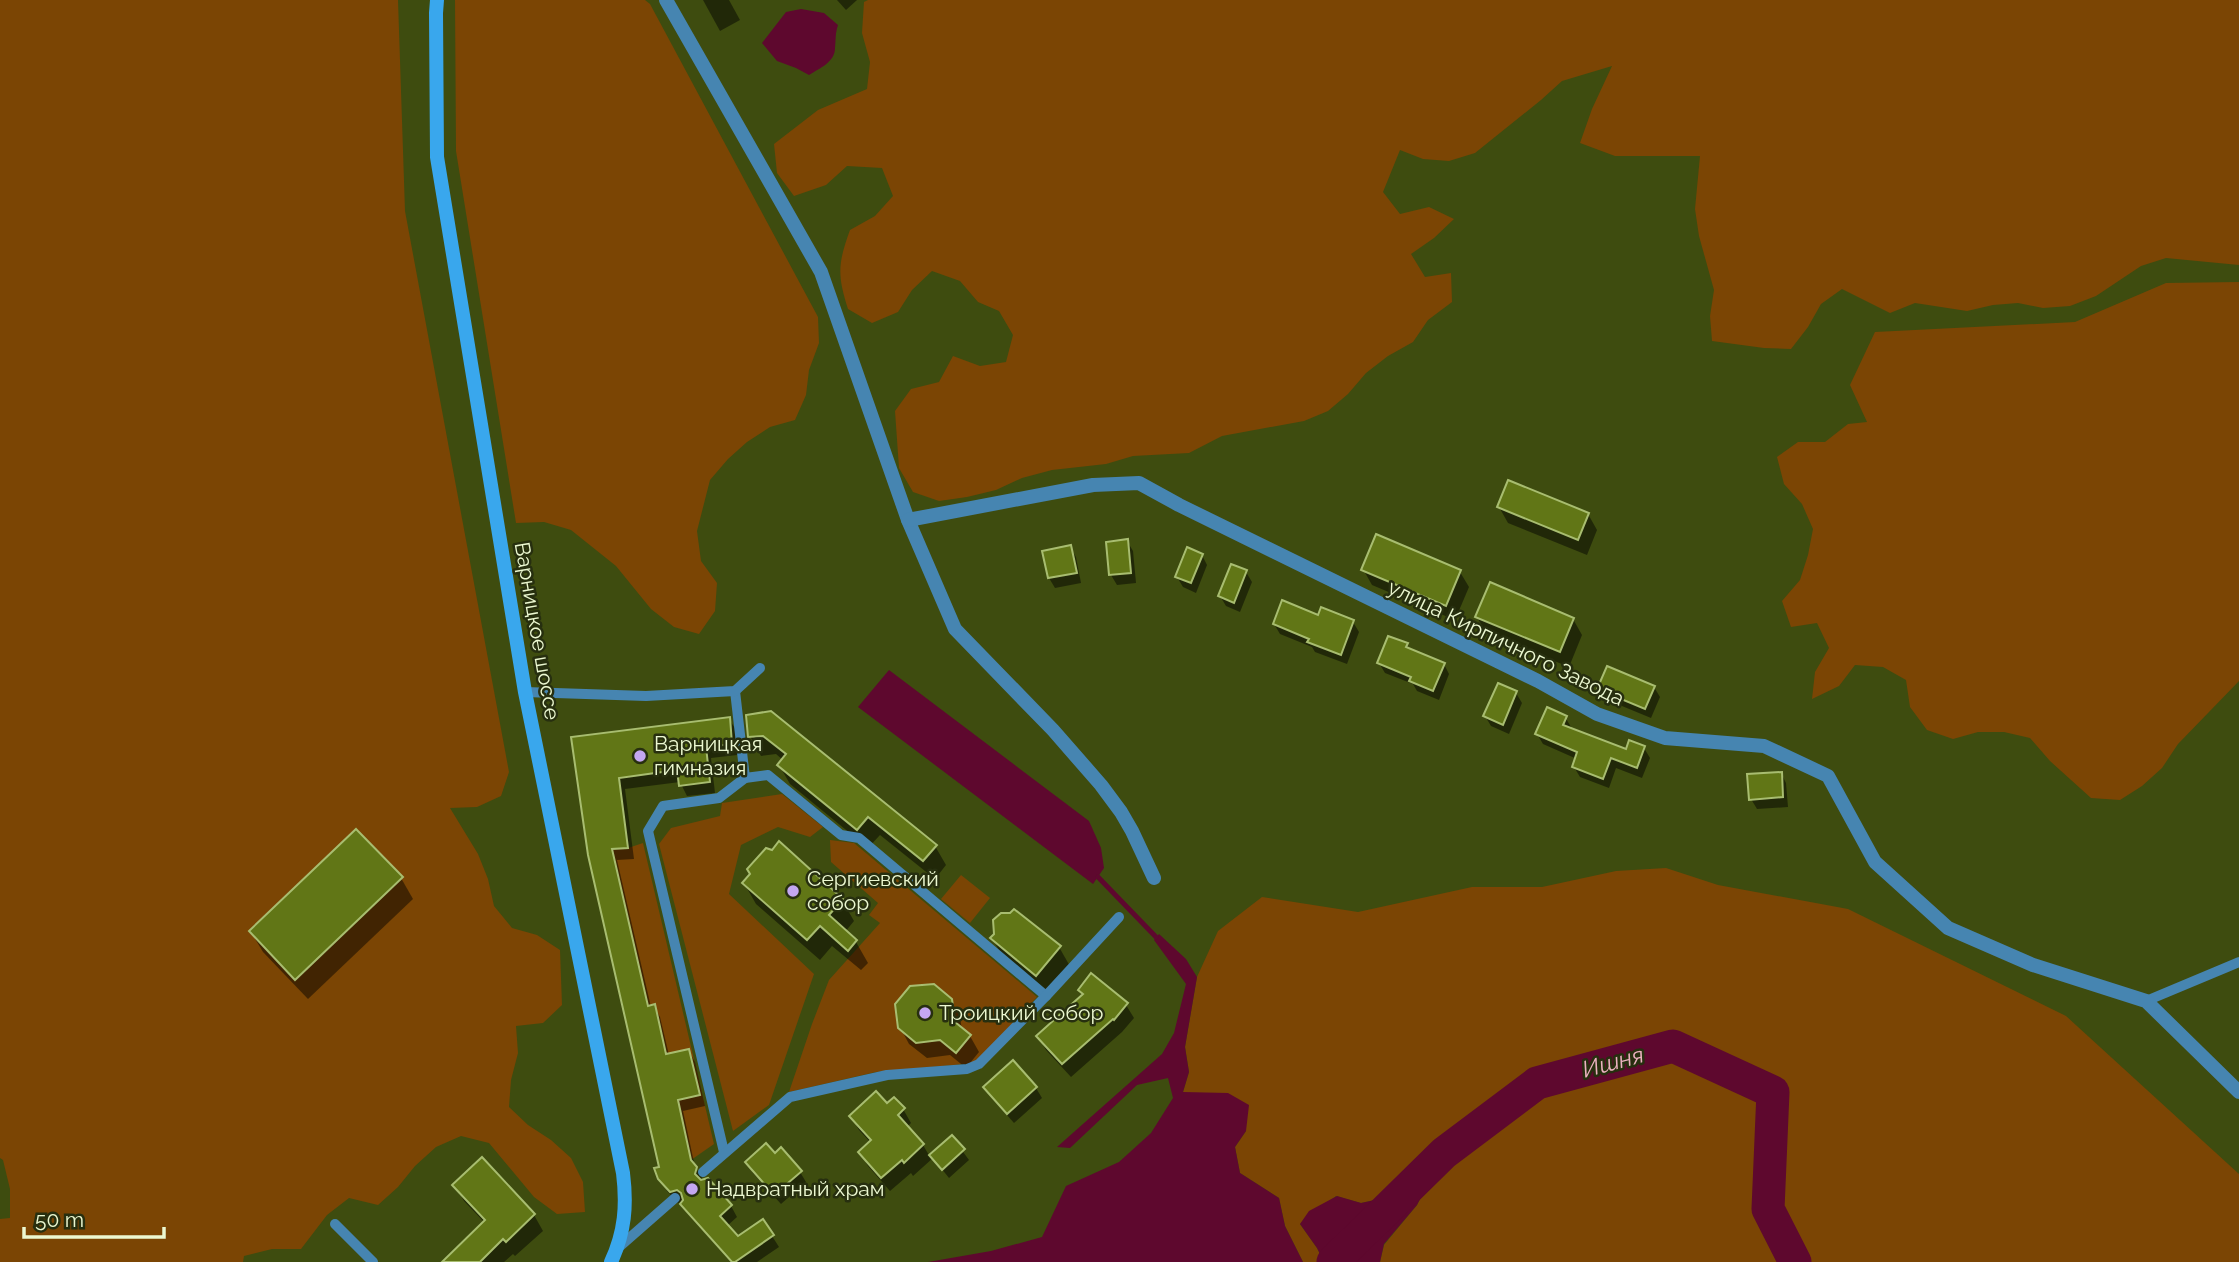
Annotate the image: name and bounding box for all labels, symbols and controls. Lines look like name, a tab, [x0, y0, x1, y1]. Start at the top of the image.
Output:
street label: Варницкое шоссе	[510, 540, 565, 722]
street label: улица Кирпичного Завода	[1384, 574, 1629, 711]
place label: Варницкая гимназия	[654, 731, 762, 780]
marker: Варницкая гимназия	[632, 748, 648, 764]
place label: Сергиевский собор	[807, 866, 939, 915]
marker: Сергиевский собор	[785, 883, 801, 899]
place label: Троицкий собор	[939, 1000, 1103, 1025]
marker: Троицкий собор	[917, 1005, 933, 1021]
water label: Ишня	[1579, 1040, 1647, 1083]
place label: Надвратный храм	[706, 1176, 885, 1201]
marker: Надвратный храм	[684, 1181, 700, 1197]
scale bar	[24, 1196, 164, 1240]
text: 50 m	[35, 1207, 84, 1232]

